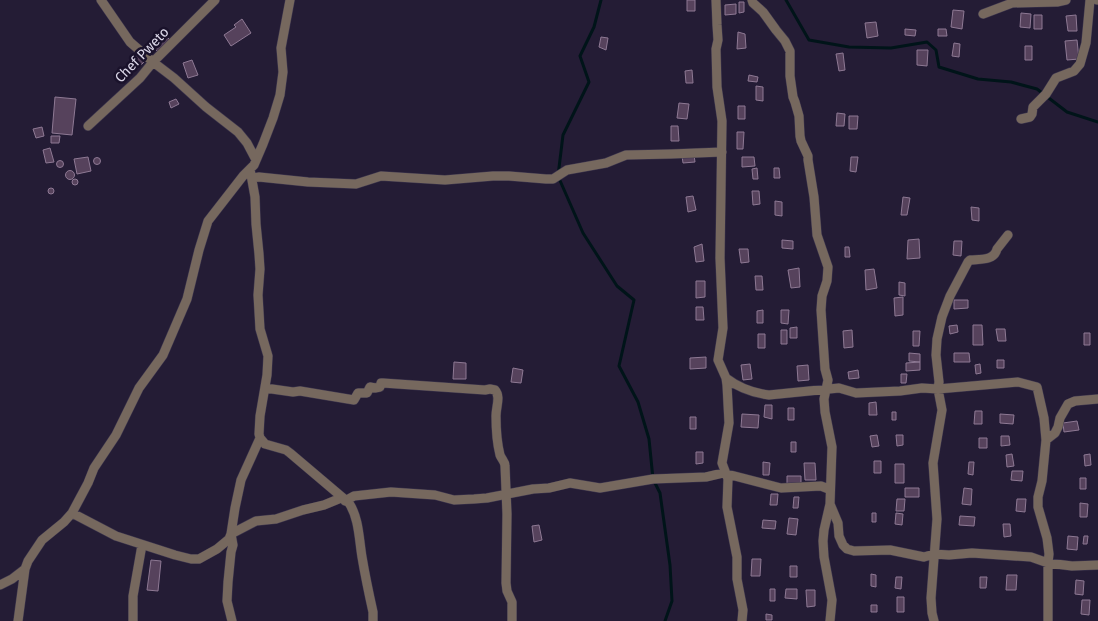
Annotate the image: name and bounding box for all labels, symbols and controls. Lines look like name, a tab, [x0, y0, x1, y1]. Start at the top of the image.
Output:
street label: Chef Pweto	[111, 24, 173, 86]

